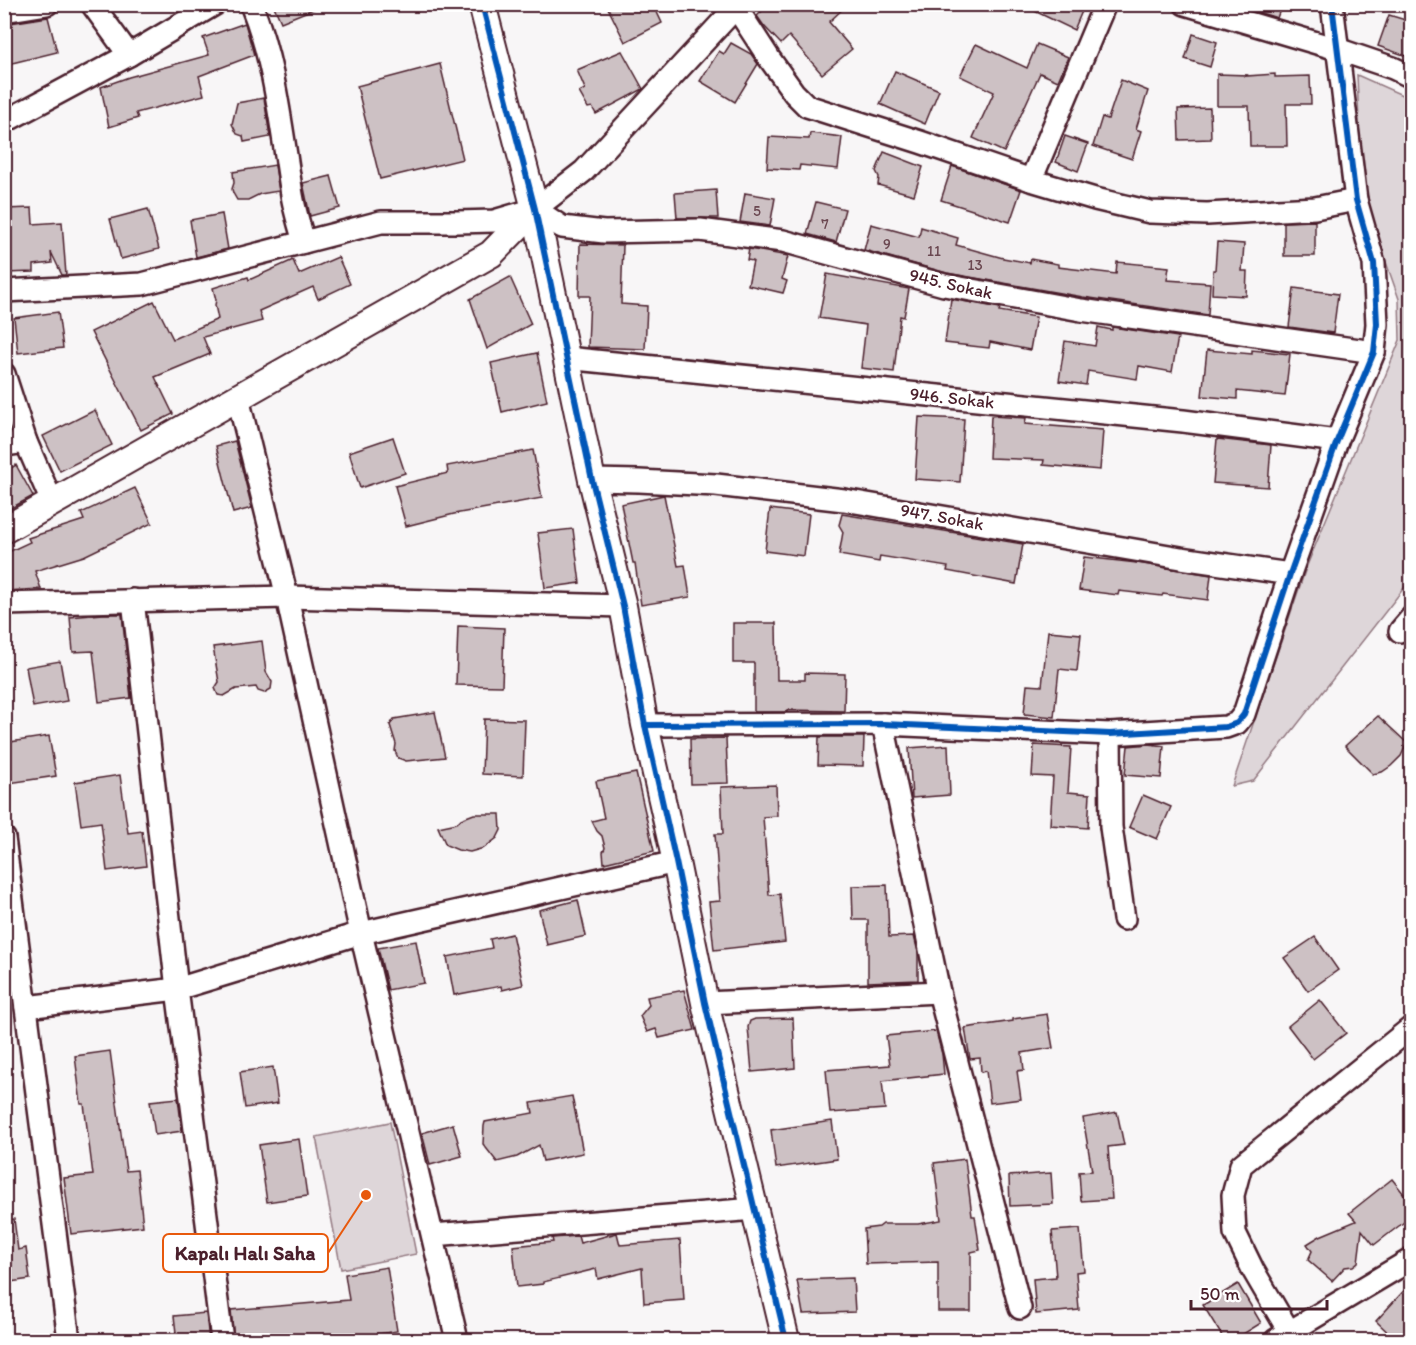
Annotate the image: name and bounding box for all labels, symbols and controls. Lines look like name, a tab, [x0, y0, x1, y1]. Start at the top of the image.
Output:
house number: 5	[753, 202, 761, 220]
house number: 7	[821, 215, 829, 233]
house number: 9	[883, 235, 891, 253]
house number: 11	[927, 242, 941, 260]
house number: 13	[967, 256, 983, 274]
street label: 945. Sokak	[907, 264, 995, 304]
street label: 946. Sokak	[909, 383, 995, 413]
street label: 947. Sokak	[899, 499, 985, 535]
callout: Kapalı Halı Saha	[163, 1234, 328, 1272]
text: Kapalı Halı Saha	[175, 1241, 316, 1266]
scale bar	[1191, 1273, 1328, 1311]
text: 50 m	[1200, 1283, 1240, 1305]

